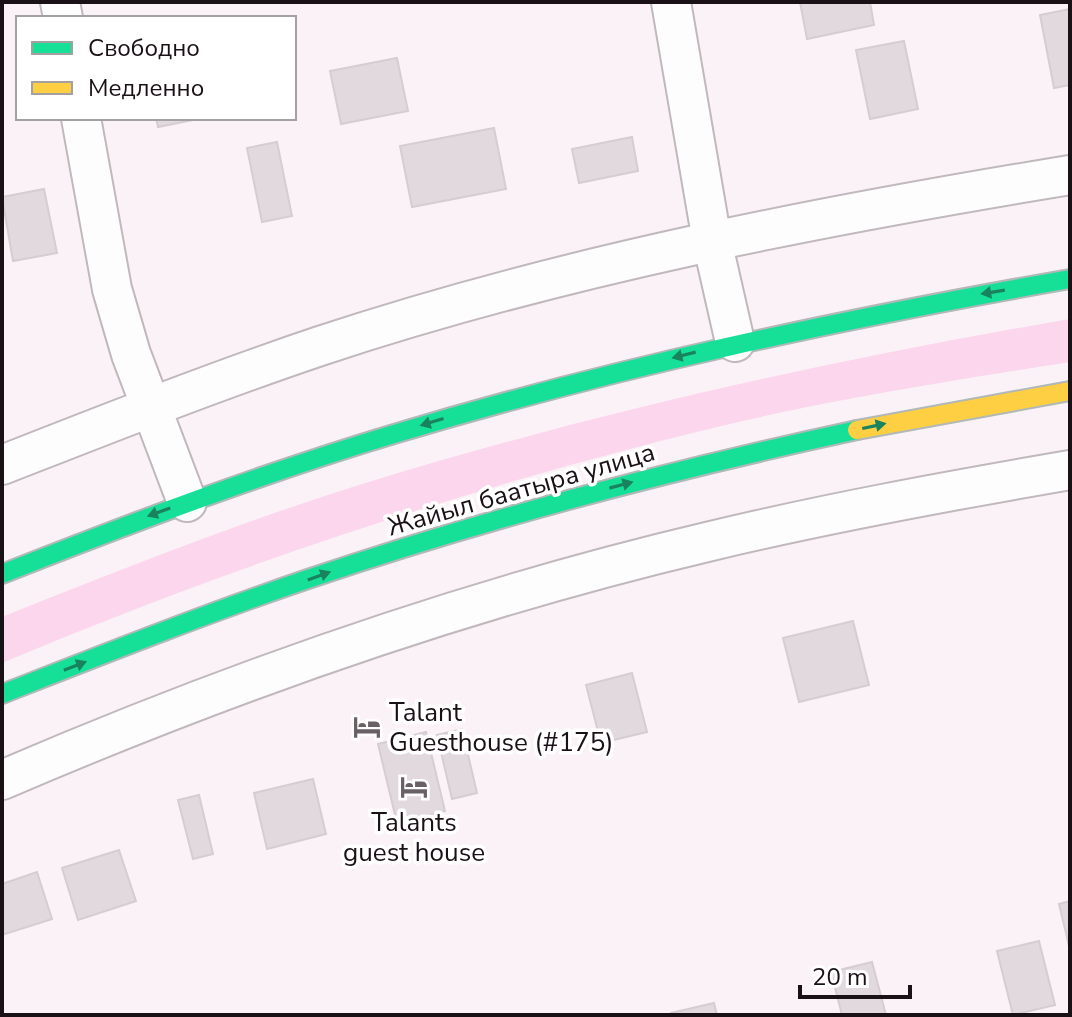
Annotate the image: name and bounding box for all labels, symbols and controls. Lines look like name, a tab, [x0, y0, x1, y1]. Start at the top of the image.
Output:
legend	[16, 16, 296, 120]
text: Свободно	[88, 32, 200, 64]
text: Медленно	[88, 72, 204, 104]
one-way arrow	[980, 286, 1005, 298]
one-way arrow	[671, 349, 696, 361]
one-way arrow	[420, 416, 444, 429]
one-way arrow	[862, 419, 887, 432]
street label: Жайыл баатыра улица	[383, 435, 659, 544]
one-way arrow	[609, 479, 634, 491]
one-way arrow	[147, 506, 171, 519]
one-way arrow	[307, 570, 331, 582]
one-way arrow	[63, 659, 87, 672]
place label: Talant Guesthouse (#175)	[389, 695, 613, 760]
hotel icon: Talant Guesthouse (#175)	[352, 712, 382, 742]
hotel icon: Talants guest house	[399, 772, 429, 802]
place label: Talants guest house	[343, 805, 485, 870]
scale bar	[800, 949, 910, 999]
text: 20 m	[812, 961, 868, 993]

